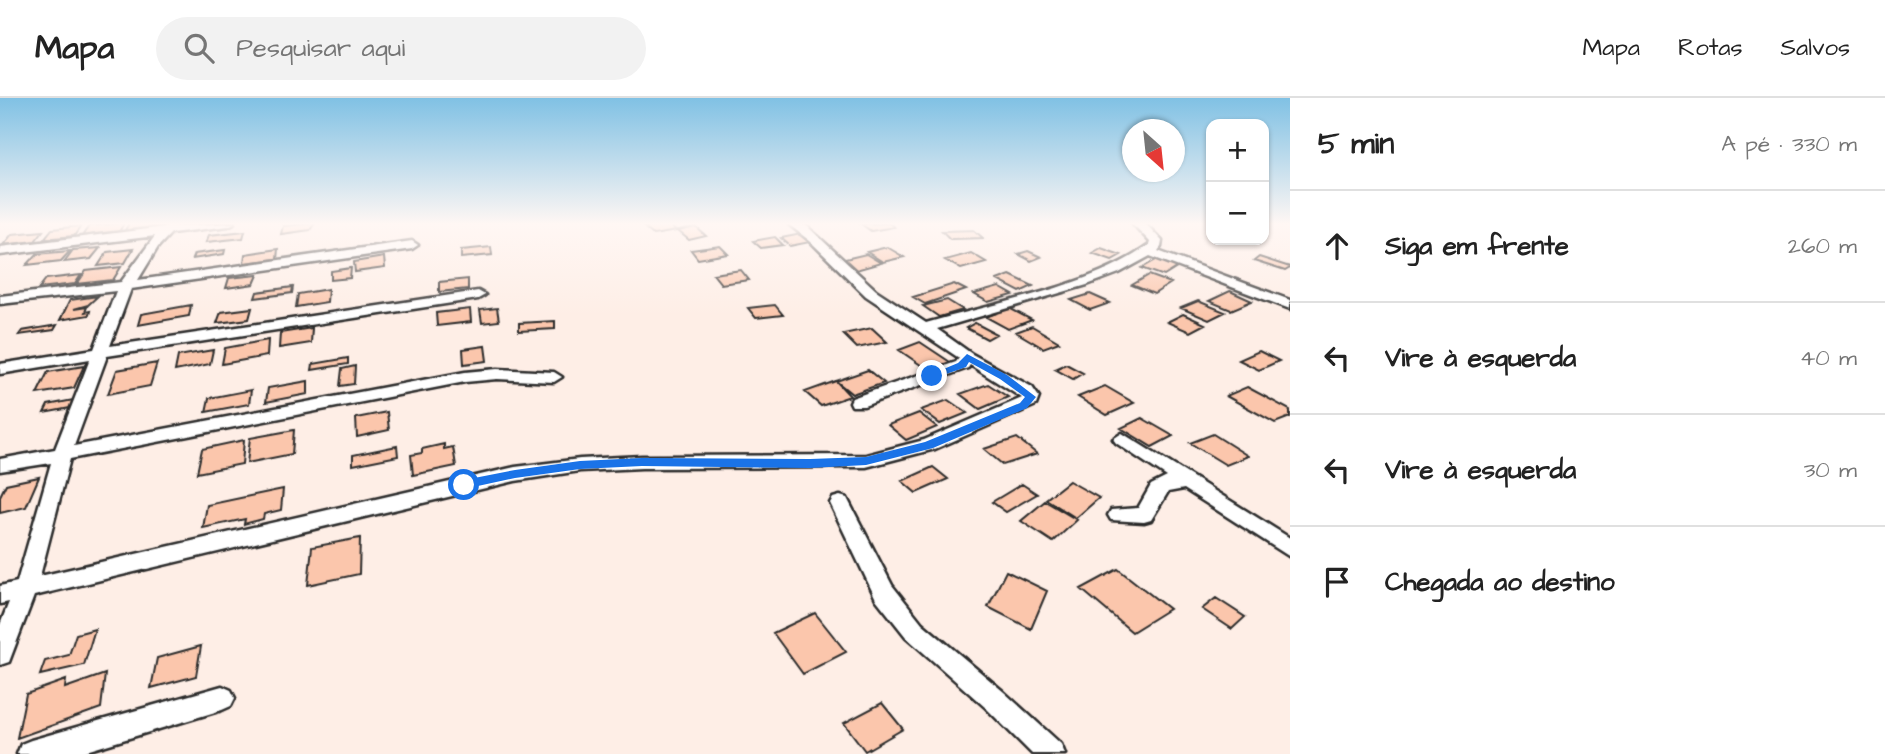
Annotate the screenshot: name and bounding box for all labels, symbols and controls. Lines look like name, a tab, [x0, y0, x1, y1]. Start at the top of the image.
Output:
search box	[156, 17, 646, 80]
text: Mapa	[35, 25, 114, 71]
icon: search	[180, 29, 218, 67]
text: Pesquisar aqui	[236, 30, 405, 66]
text: Mapa	[1582, 31, 1640, 65]
text: Rotas	[1678, 31, 1743, 65]
text: Salvos	[1781, 31, 1850, 65]
north arrow	[1122, 119, 1185, 182]
map controls	[1206, 119, 1269, 245]
button: +	[1206, 119, 1269, 182]
text: 5 min	[1318, 123, 1394, 165]
text: A pé · 330 m	[1721, 128, 1857, 160]
button: −	[1206, 182, 1269, 245]
icon: ahead	[1318, 227, 1356, 265]
text: Siga em frente	[1385, 228, 1569, 264]
text: 260 m	[1788, 230, 1857, 262]
icon: left	[1318, 339, 1356, 377]
text: Vire à esquerda	[1385, 340, 1576, 376]
text: 40 m	[1800, 342, 1857, 374]
route end	[916, 360, 947, 391]
icon: left	[1318, 451, 1356, 489]
text: Vire à esquerda	[1385, 452, 1576, 488]
text: 30 m	[1804, 454, 1857, 486]
route start	[448, 469, 479, 500]
icon: arrive	[1318, 563, 1356, 601]
text: Chegada ao destino	[1385, 564, 1615, 600]

